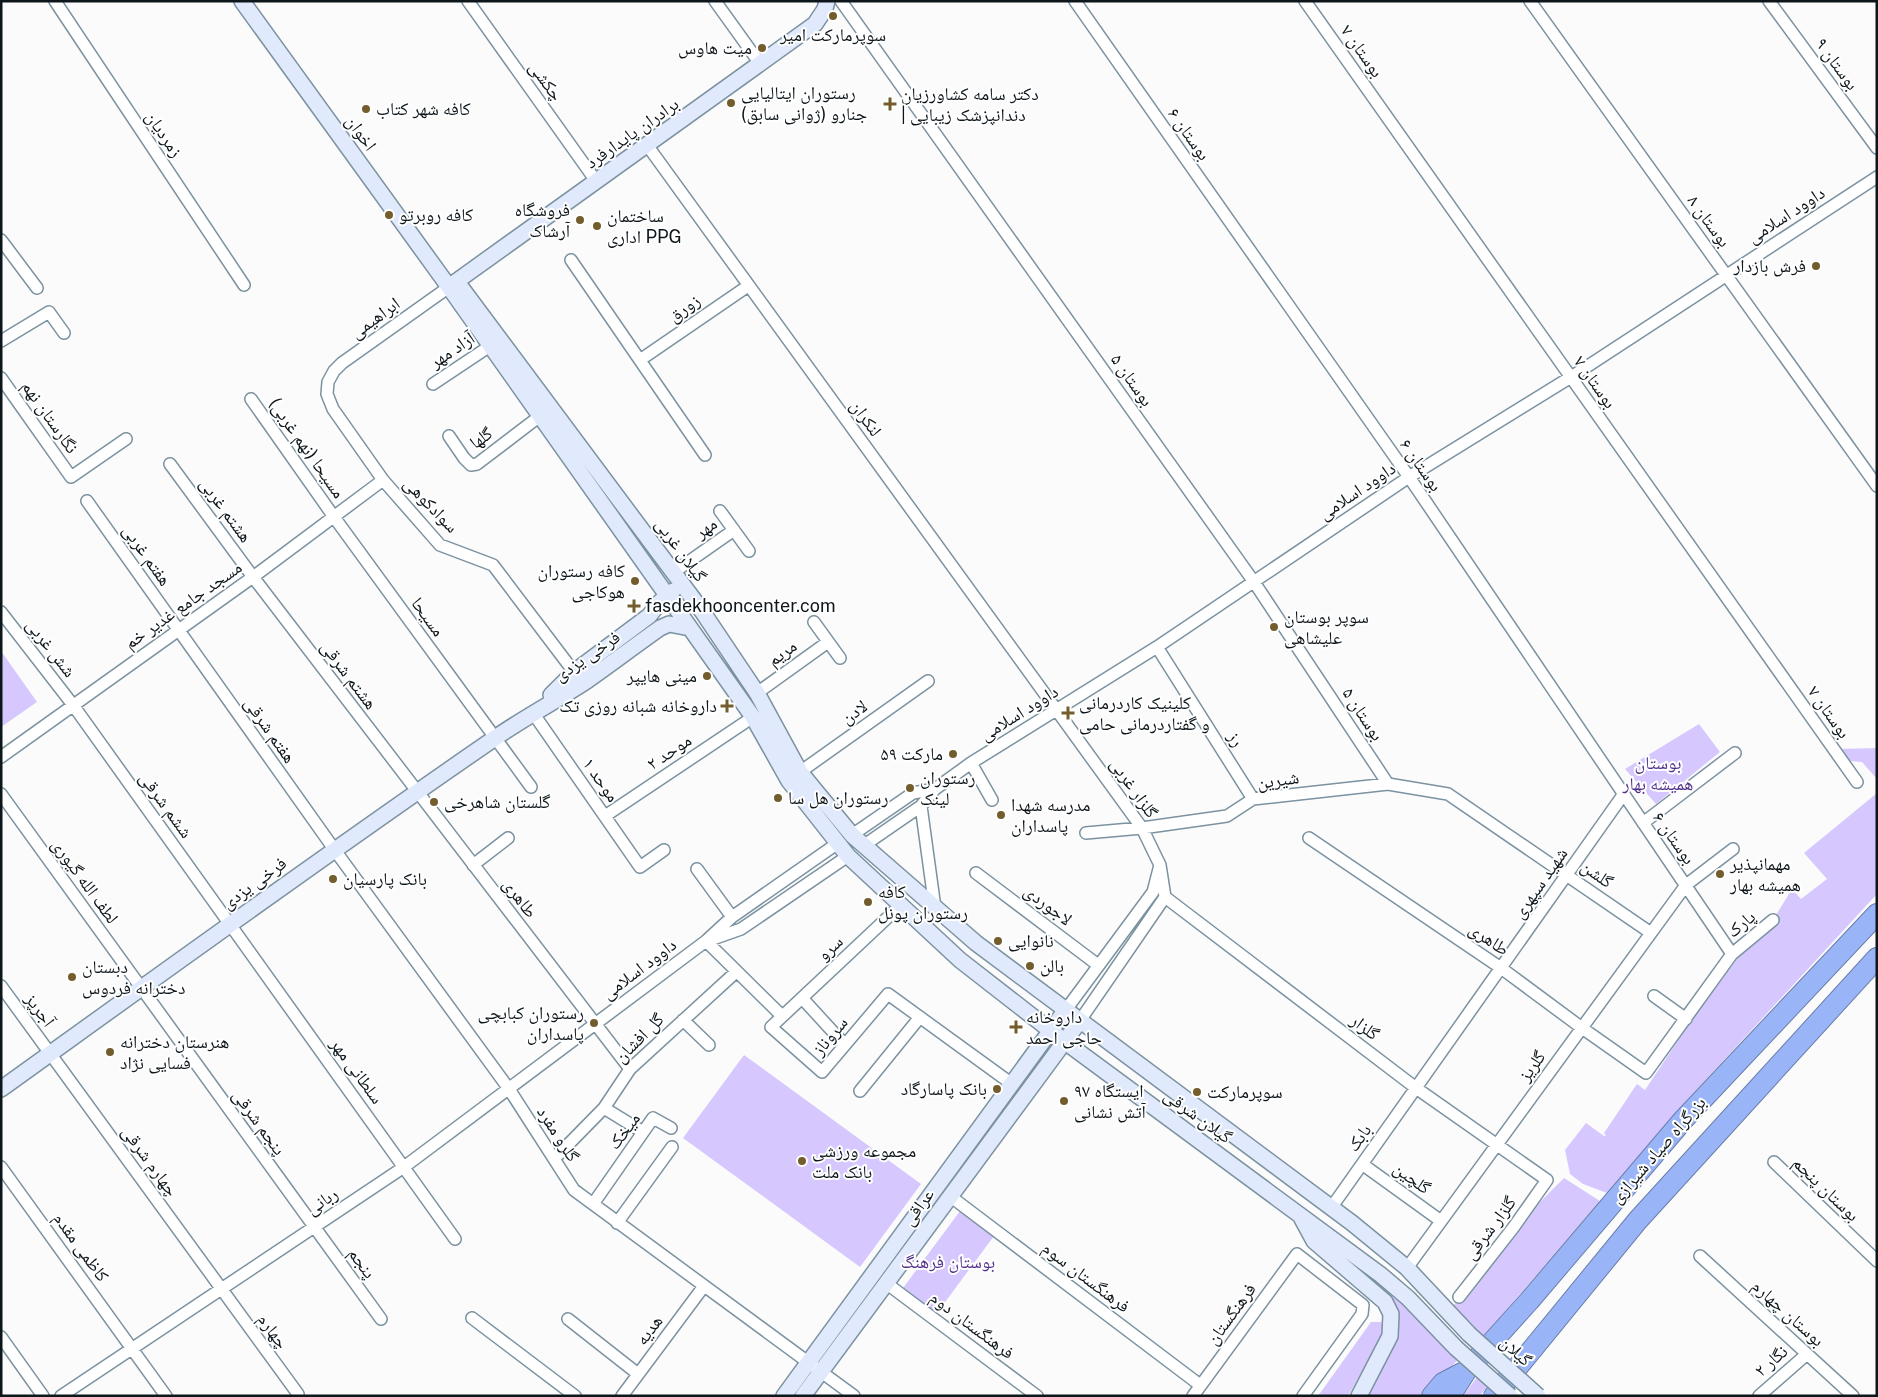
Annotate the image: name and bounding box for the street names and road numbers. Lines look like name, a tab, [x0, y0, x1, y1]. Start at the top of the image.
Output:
street label: بوستان ۷	[1336, 20, 1388, 82]
street label: بوستان ۹	[1811, 34, 1863, 94]
street label: چکشی	[524, 57, 568, 105]
street label: برادران پایدارفرد	[581, 93, 683, 173]
street label: بوستان ۶	[1163, 103, 1215, 165]
street label: زمردیان	[141, 107, 187, 161]
street label: اخوان	[341, 111, 381, 155]
street label: داوود اسلامی	[1743, 182, 1829, 248]
street label: بوستان ۸	[1683, 191, 1735, 251]
street label: زورق	[664, 289, 704, 327]
street label: ابراهیمی	[346, 293, 404, 343]
street label: آزاد مهر	[424, 327, 479, 373]
street label: بوستان ۵	[1106, 349, 1158, 411]
street label: بوستان ۷	[1569, 351, 1621, 413]
street label: نگارستان نهم	[16, 376, 83, 458]
street label: مسیحا (نهم غربی)	[263, 393, 350, 503]
street label: لنکران	[846, 396, 886, 440]
street label: گلها	[465, 422, 497, 453]
street label: بوستان ۶	[1395, 434, 1447, 496]
street label: داوود اسلامی	[1314, 457, 1400, 525]
street label: سوادکوهی	[399, 472, 463, 538]
street label: هشتم غربی	[194, 473, 257, 547]
street label: مهر	[690, 513, 721, 543]
street label: گیلان غربی	[650, 514, 712, 587]
street label: هفتم غربی	[117, 520, 176, 591]
street label: مسجد جامع غدیر خم	[120, 556, 247, 655]
street label: مسیحا	[407, 593, 450, 641]
street label: شش غربی	[21, 614, 81, 682]
street label: فرخی یزدی	[550, 626, 624, 686]
street label: مریم	[763, 635, 802, 672]
street label: هشتم شرقی	[315, 636, 382, 714]
street label: داوود اسلامی	[976, 680, 1062, 746]
street label: بوستان ۷	[1803, 681, 1855, 743]
street label: بوستان ۵	[1338, 683, 1388, 745]
street label: هفتم شرقی	[239, 693, 301, 768]
street label: لادن	[836, 695, 872, 729]
street label: رز	[1223, 726, 1249, 750]
street label: موحد ۲	[642, 729, 695, 774]
street label: موحد ۱	[579, 754, 624, 806]
street label: گلزار غربی	[1105, 754, 1163, 823]
street label: شیرین	[1256, 766, 1300, 794]
street label: ششم شرقی	[134, 768, 197, 843]
street label: بوستان ۶	[1648, 807, 1700, 869]
street label: لطف الله گیوری	[47, 834, 123, 928]
street label: شهید سپهری	[1508, 843, 1573, 923]
street label: فرخی یزدی	[217, 852, 291, 914]
street label: گلشن	[1577, 855, 1618, 893]
street label: طاهری	[498, 874, 542, 922]
street label: لاجوردی	[1020, 880, 1076, 930]
street label: پارک	[1722, 906, 1760, 942]
street label: طاهری	[1465, 918, 1513, 960]
street label: سرو	[812, 931, 847, 965]
street label: داوود اسلامی	[597, 934, 681, 1004]
street label: آجرپز	[20, 988, 60, 1032]
street label: گل افشان	[610, 1008, 669, 1067]
street label: گلزار	[1346, 1008, 1384, 1044]
street label: سروناز	[807, 1012, 852, 1060]
street label: سلطانی مهر	[325, 1033, 388, 1108]
street label: گلریز	[1513, 1046, 1550, 1086]
street label: گیلان شرقی	[1160, 1084, 1237, 1148]
street label: پنجم شرقی	[227, 1085, 290, 1160]
street label: بزرگراه صیاد شیرازی	[1605, 1092, 1711, 1208]
street label: گلرو مفرد	[533, 1102, 584, 1166]
street label: میخک	[603, 1108, 644, 1153]
street label: بابک	[1342, 1120, 1376, 1156]
street label: چهارم شرقی	[116, 1121, 183, 1201]
street label: بوستان پنجم	[1787, 1152, 1864, 1227]
street label: گلچین	[1389, 1157, 1435, 1199]
street label: ربانی	[302, 1182, 342, 1220]
street label: عراقی	[897, 1184, 939, 1230]
street label: گلزار شرقی	[1459, 1191, 1521, 1264]
street label: کاظمی مقدم	[48, 1208, 114, 1287]
street label: فرهنگستان سوم	[1037, 1237, 1134, 1318]
street label: پنجم	[343, 1243, 381, 1283]
street label: بوستان چهارم	[1747, 1275, 1829, 1352]
street label: فرهنگستان	[1201, 1279, 1261, 1349]
street label: فرهنگستان دوم	[925, 1286, 1019, 1365]
street label: چهارم	[252, 1309, 293, 1354]
street label: هدیه	[631, 1311, 667, 1349]
street label: گیلان	[1495, 1331, 1537, 1371]
street label: نگار ۲	[1750, 1340, 1792, 1381]

